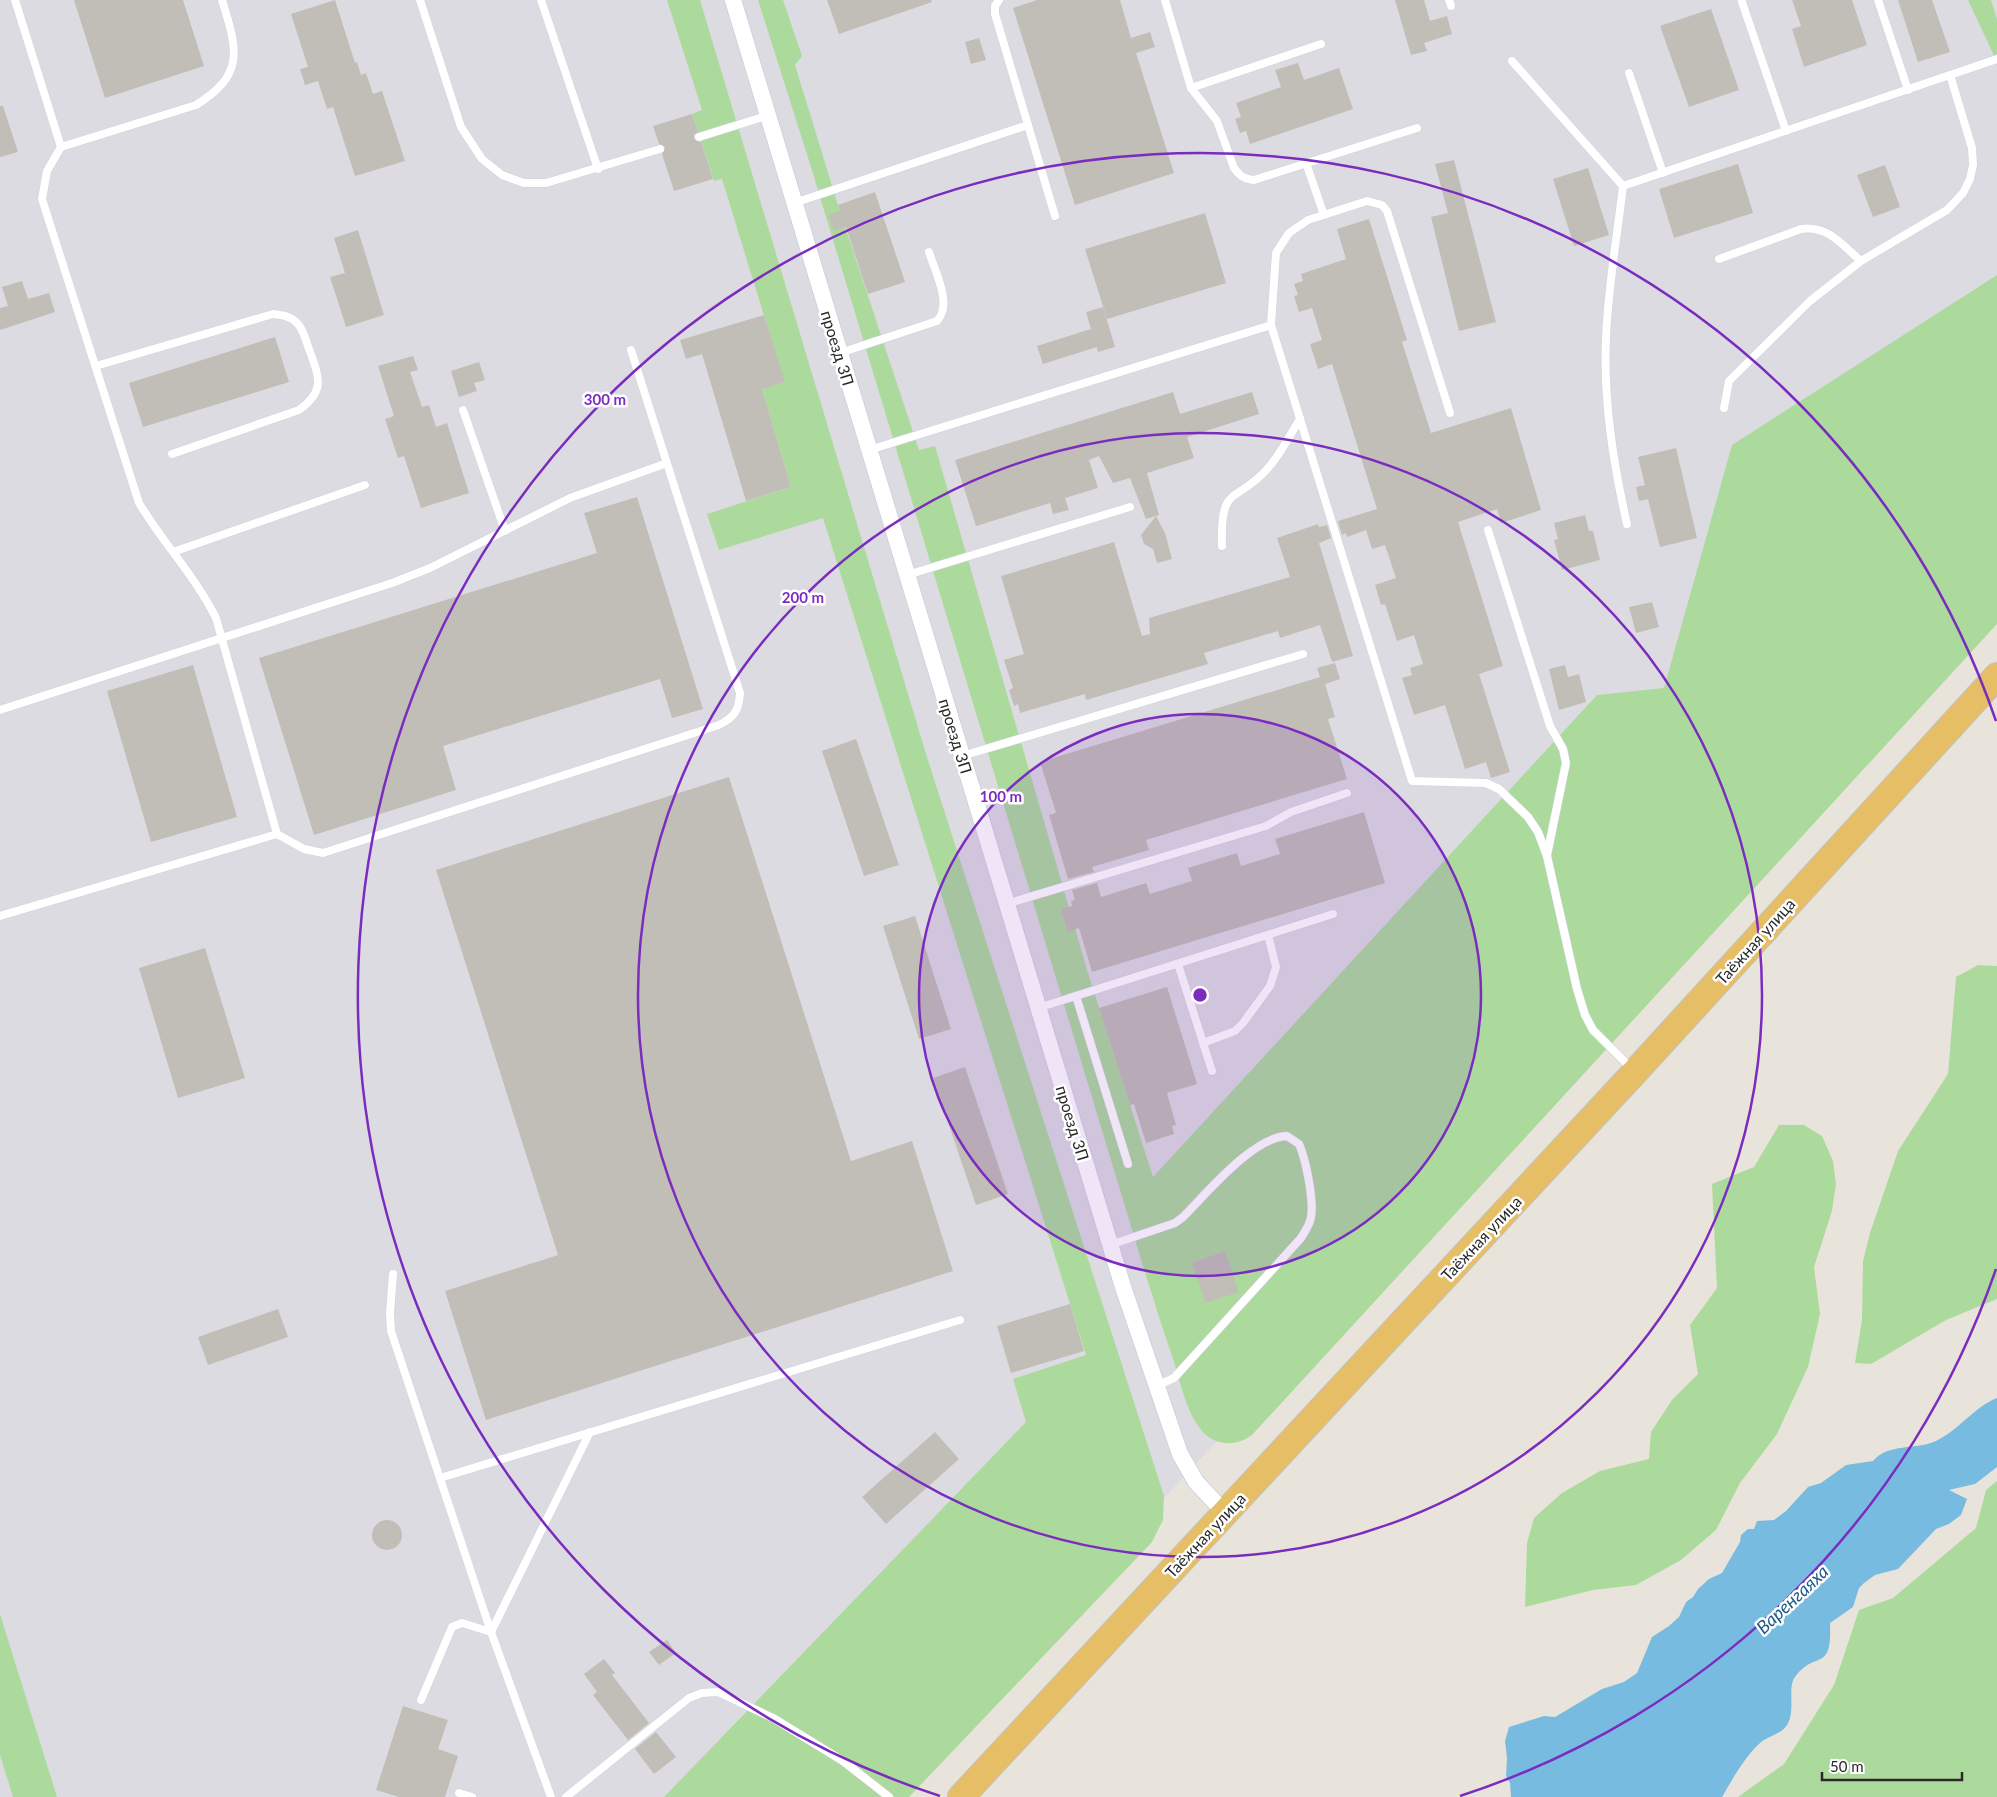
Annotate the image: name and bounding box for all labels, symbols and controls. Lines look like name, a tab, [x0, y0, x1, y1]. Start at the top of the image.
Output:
street label: проезд 3П	[818, 308, 858, 388]
text: 300 m	[584, 390, 626, 408]
text: 200 m	[782, 588, 824, 606]
street label: проезд 3П	[936, 696, 976, 776]
text: 100 m	[980, 787, 1022, 805]
street label: Таёжная улица	[1711, 894, 1799, 988]
centre of rings	[1191, 986, 1209, 1004]
street label: проезд 3П	[1053, 1083, 1093, 1163]
street label: Таёжная улица	[1437, 1192, 1525, 1284]
street label: Таёжная улица	[1161, 1489, 1249, 1581]
water label: Варенгаяха	[1751, 1560, 1833, 1638]
scale bar	[1822, 1750, 1962, 1782]
text: 50 m	[1830, 1757, 1864, 1775]

